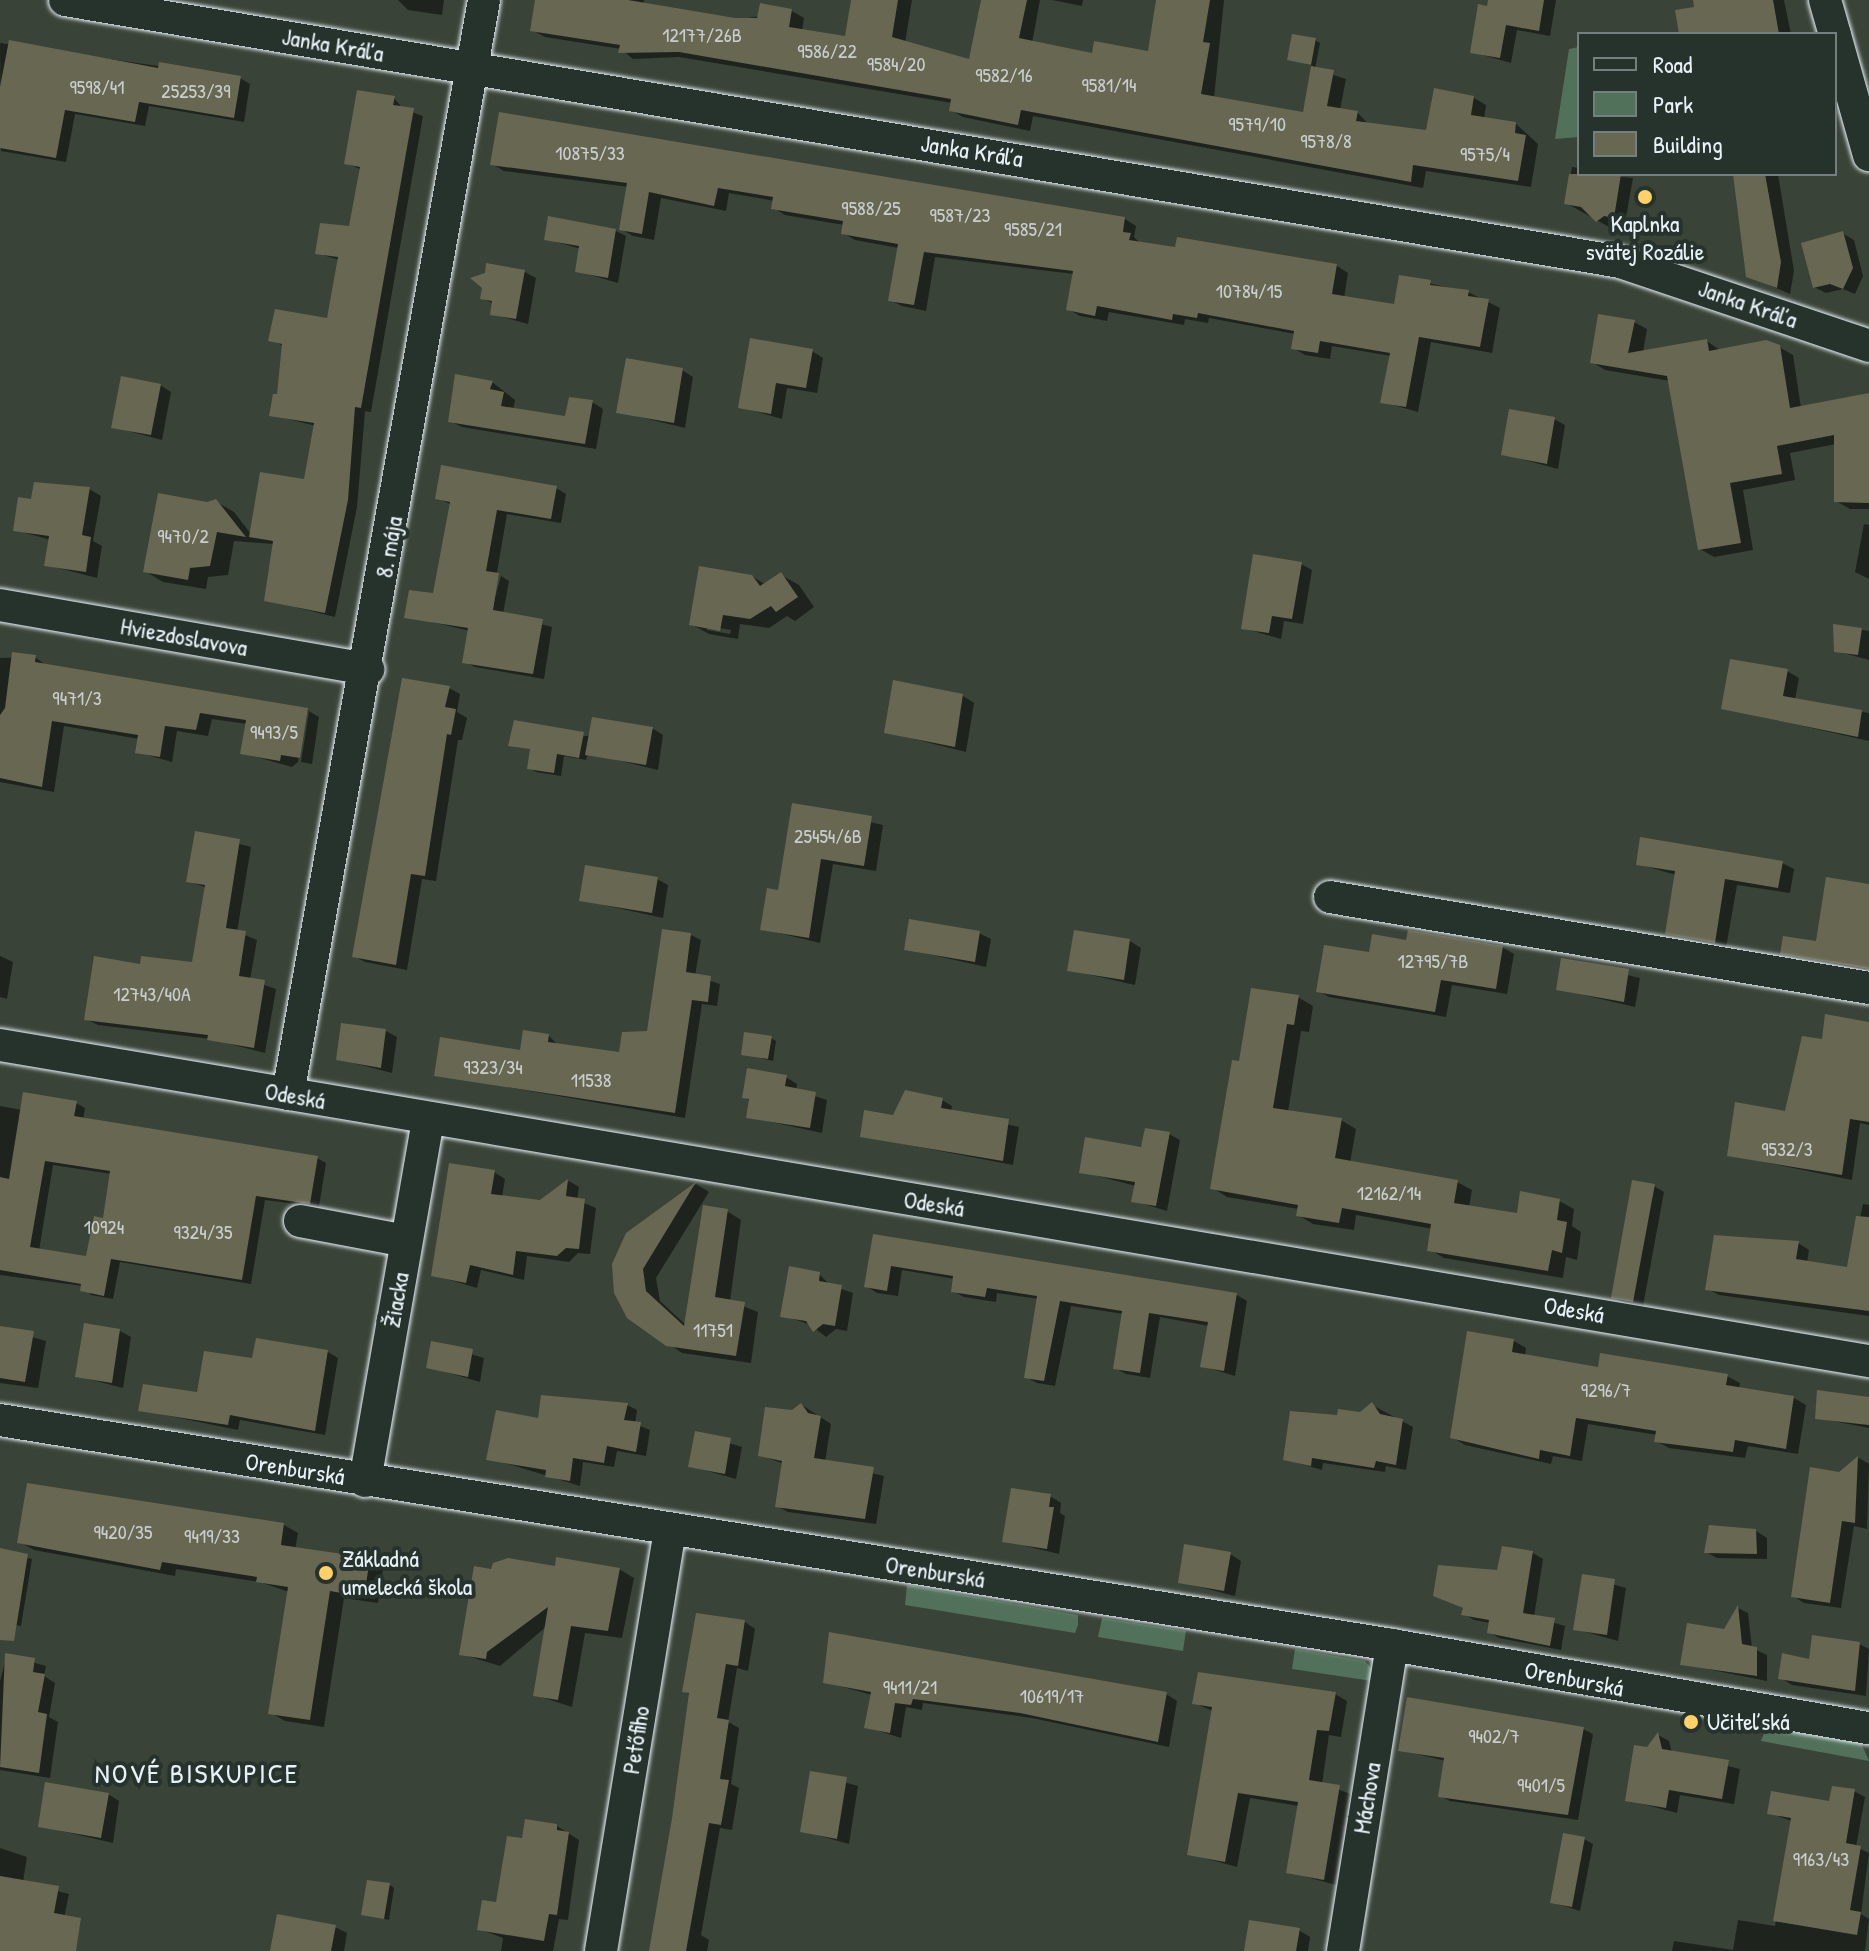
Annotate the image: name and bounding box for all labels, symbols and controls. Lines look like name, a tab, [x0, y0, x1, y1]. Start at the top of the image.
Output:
street label: Janka Kráľa	[280, 22, 386, 68]
house number: 12177/26B	[662, 22, 742, 46]
legend	[1577, 32, 1837, 176]
house number: 9586/22	[797, 38, 857, 62]
text: Road	[1653, 48, 1692, 80]
house number: 9584/20	[867, 51, 925, 75]
house number: 9582/16	[975, 62, 1033, 86]
house number: 9581/14	[1082, 72, 1136, 96]
house number: 9598/41	[69, 74, 125, 98]
house number: 25253/39	[161, 78, 231, 102]
text: Park	[1653, 88, 1693, 120]
house number: 9579/10	[1228, 111, 1286, 135]
house number: 9578/8	[1300, 128, 1352, 152]
text: Building	[1653, 128, 1723, 160]
street label: Janka Kráľa	[919, 129, 1025, 173]
house number: 10875/33	[555, 140, 625, 164]
house number: 9575/4	[1460, 141, 1510, 165]
marker: Kaplnka svätej Rozálie	[1636, 188, 1654, 206]
house number: 9588/25	[841, 195, 901, 219]
house number: 9587/23	[929, 202, 991, 226]
place label: Kaplnka svätej Rozálie	[1586, 210, 1704, 266]
house number: 9585/21	[1004, 216, 1062, 240]
street label: Janka Kráľa	[1695, 274, 1801, 334]
house number: 10784/15	[1216, 278, 1282, 302]
street label: 8. mája	[369, 514, 409, 580]
house number: 9470/2	[157, 523, 209, 547]
street label: Hviezdoslavova	[118, 612, 250, 662]
house number: 9471/3	[52, 685, 102, 709]
house number: 9493/5	[250, 719, 298, 743]
house number: 25454/6B	[794, 823, 862, 847]
house number: 12795/7B	[1398, 948, 1468, 972]
house number: 12743/40A	[113, 981, 191, 1005]
house number: 9323/34	[463, 1054, 523, 1078]
house number: 11538	[571, 1067, 611, 1091]
street label: Odeská	[263, 1077, 327, 1115]
house number: 9532/3	[1761, 1136, 1813, 1160]
house number: 12162/14	[1357, 1180, 1421, 1204]
street label: Odeská	[902, 1185, 966, 1223]
house number: 10924	[84, 1214, 124, 1238]
house number: 9324/35	[173, 1219, 233, 1243]
street label: Žiacka	[377, 1270, 415, 1330]
street label: Odeská	[1542, 1291, 1606, 1329]
house number: 11751	[693, 1317, 733, 1341]
house number: 9296/7	[1581, 1377, 1631, 1401]
street label: Orenburská	[243, 1447, 347, 1491]
house number: 9420/35	[93, 1519, 153, 1543]
house number: 9419/33	[184, 1523, 240, 1547]
place label: Základná umelecká škola	[342, 1545, 472, 1601]
street label: Orenburská	[883, 1550, 987, 1594]
marker: Základná umelecká škola	[317, 1564, 335, 1582]
street label: Orenburská	[1522, 1655, 1626, 1703]
house number: 9411/21	[883, 1674, 937, 1698]
house number: 10619/17	[1020, 1683, 1084, 1707]
street label: Petőfiho	[616, 1704, 656, 1776]
place label: Učiteľská	[1707, 1708, 1790, 1736]
marker: Učiteľská	[1682, 1713, 1700, 1731]
house number: 9402/7	[1468, 1723, 1520, 1747]
district label: NOVÉ BISKUPICE	[95, 1756, 299, 1790]
street label: Máchova	[1347, 1760, 1387, 1836]
house number: 9401/5	[1517, 1772, 1565, 1796]
house number: 9163/43	[1793, 1846, 1849, 1870]

